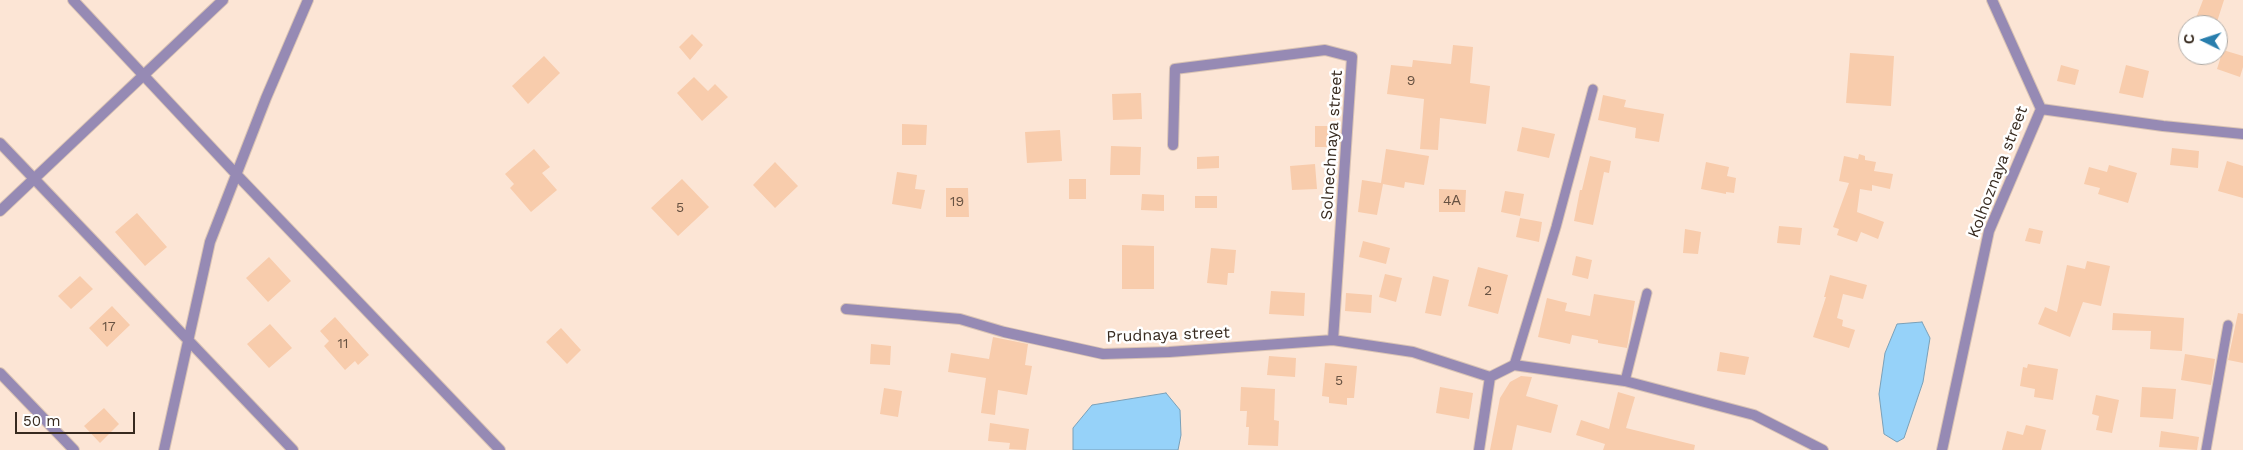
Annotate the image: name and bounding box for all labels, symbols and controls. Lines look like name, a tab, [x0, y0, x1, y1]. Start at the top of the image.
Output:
north arrow	[2178, 15, 2228, 65]
text: С	[2181, 33, 2197, 45]
street label: Solnechnaya street	[1317, 69, 1347, 221]
house number: 9	[1407, 73, 1415, 89]
street label: Kolhoznaya street	[1964, 103, 2032, 241]
house number: 4А	[1443, 193, 1461, 209]
house number: 19	[950, 194, 964, 210]
house number: 5	[676, 200, 684, 216]
house number: 2	[1484, 283, 1492, 299]
house number: 17	[102, 319, 116, 335]
street label: Prudnaya street	[1106, 323, 1230, 347]
house number: 11	[338, 336, 348, 352]
house number: 5	[1335, 373, 1343, 389]
scale bar	[18, 402, 138, 434]
text: 50 m	[23, 412, 60, 430]

